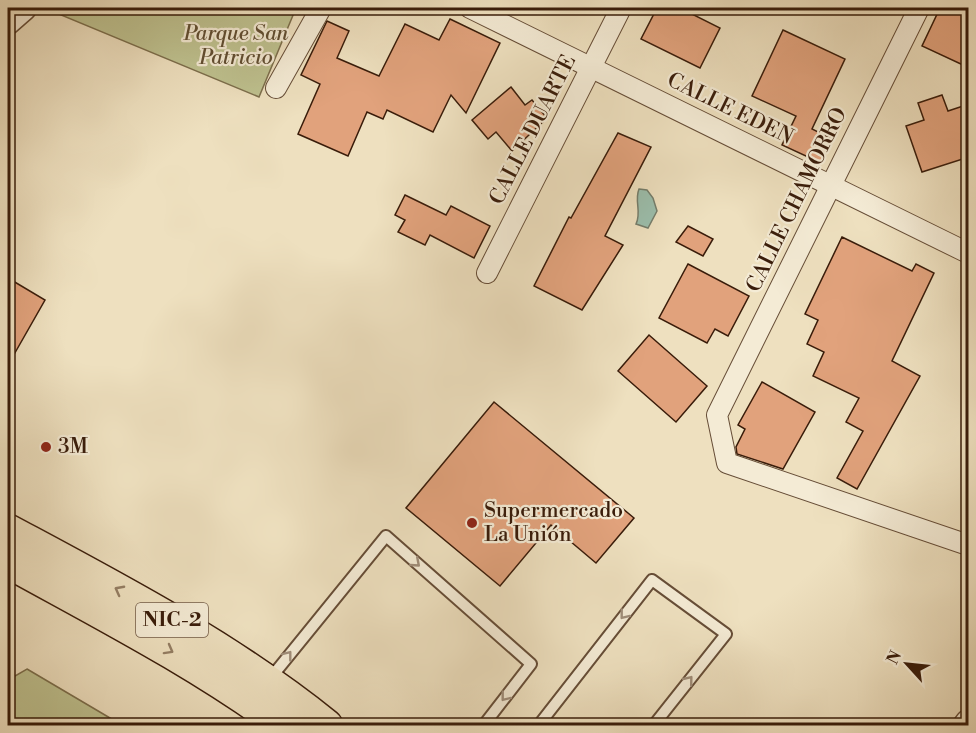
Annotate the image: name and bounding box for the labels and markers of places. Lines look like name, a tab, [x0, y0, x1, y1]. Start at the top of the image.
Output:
place label: 3M	[58, 434, 89, 460]
marker: 3M	[39, 440, 53, 454]
place label: Supermercado La Unión	[484, 498, 623, 548]
marker: Supermercado La Unión	[465, 516, 479, 530]

